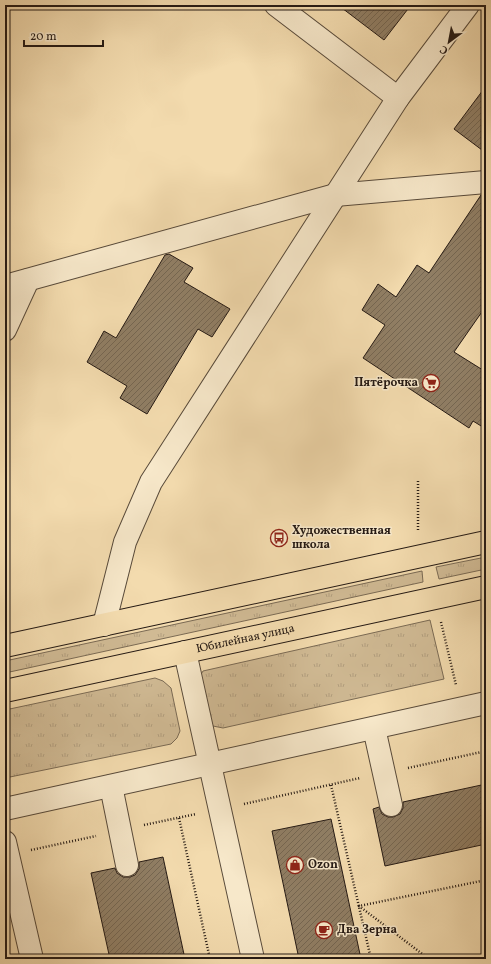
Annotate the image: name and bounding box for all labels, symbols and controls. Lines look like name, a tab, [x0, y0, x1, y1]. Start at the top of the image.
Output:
scale bar	[24, 22, 103, 48]
north arrow	[429, 22, 469, 62]
text: 20 m	[30, 29, 57, 45]
text: С	[438, 41, 451, 57]
supermarket icon: Пятёрочка	[421, 373, 441, 393]
place label: Пятёрочка	[354, 375, 418, 391]
place label: Художественная школа	[292, 523, 391, 553]
bus stop icon: Художественная школа	[269, 528, 289, 548]
street label: Юбилейная улица	[195, 621, 296, 657]
shop icon: Ozon	[285, 855, 305, 875]
place label: Ozon	[308, 857, 338, 873]
cafe icon: Два Зерна	[314, 920, 334, 940]
place label: Два Зерна	[337, 922, 397, 938]

